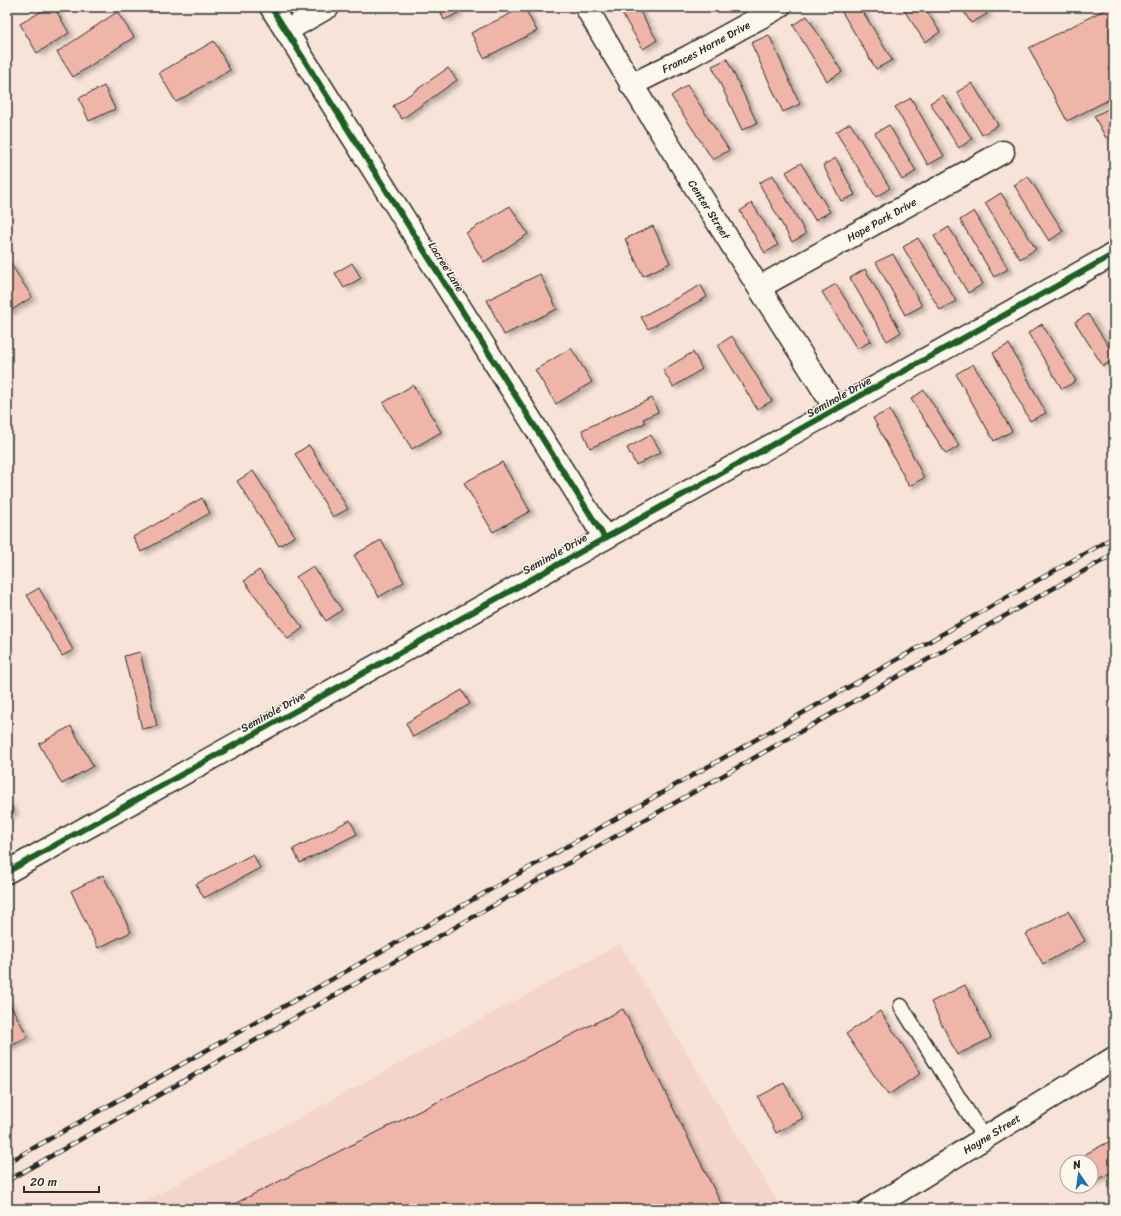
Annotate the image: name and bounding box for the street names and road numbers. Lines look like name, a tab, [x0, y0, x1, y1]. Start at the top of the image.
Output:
street label: Frances Horne Drive	[658, 15, 754, 78]
street label: Center Street	[683, 176, 736, 244]
street label: Hope Park Drive	[843, 192, 920, 247]
street label: Lacree Lane	[423, 238, 469, 296]
street label: Seminole Drive	[803, 371, 876, 423]
street label: Seminole Drive	[519, 528, 592, 580]
street label: Seminole Drive	[237, 686, 310, 738]
street label: Hayne Street	[959, 1108, 1024, 1159]

